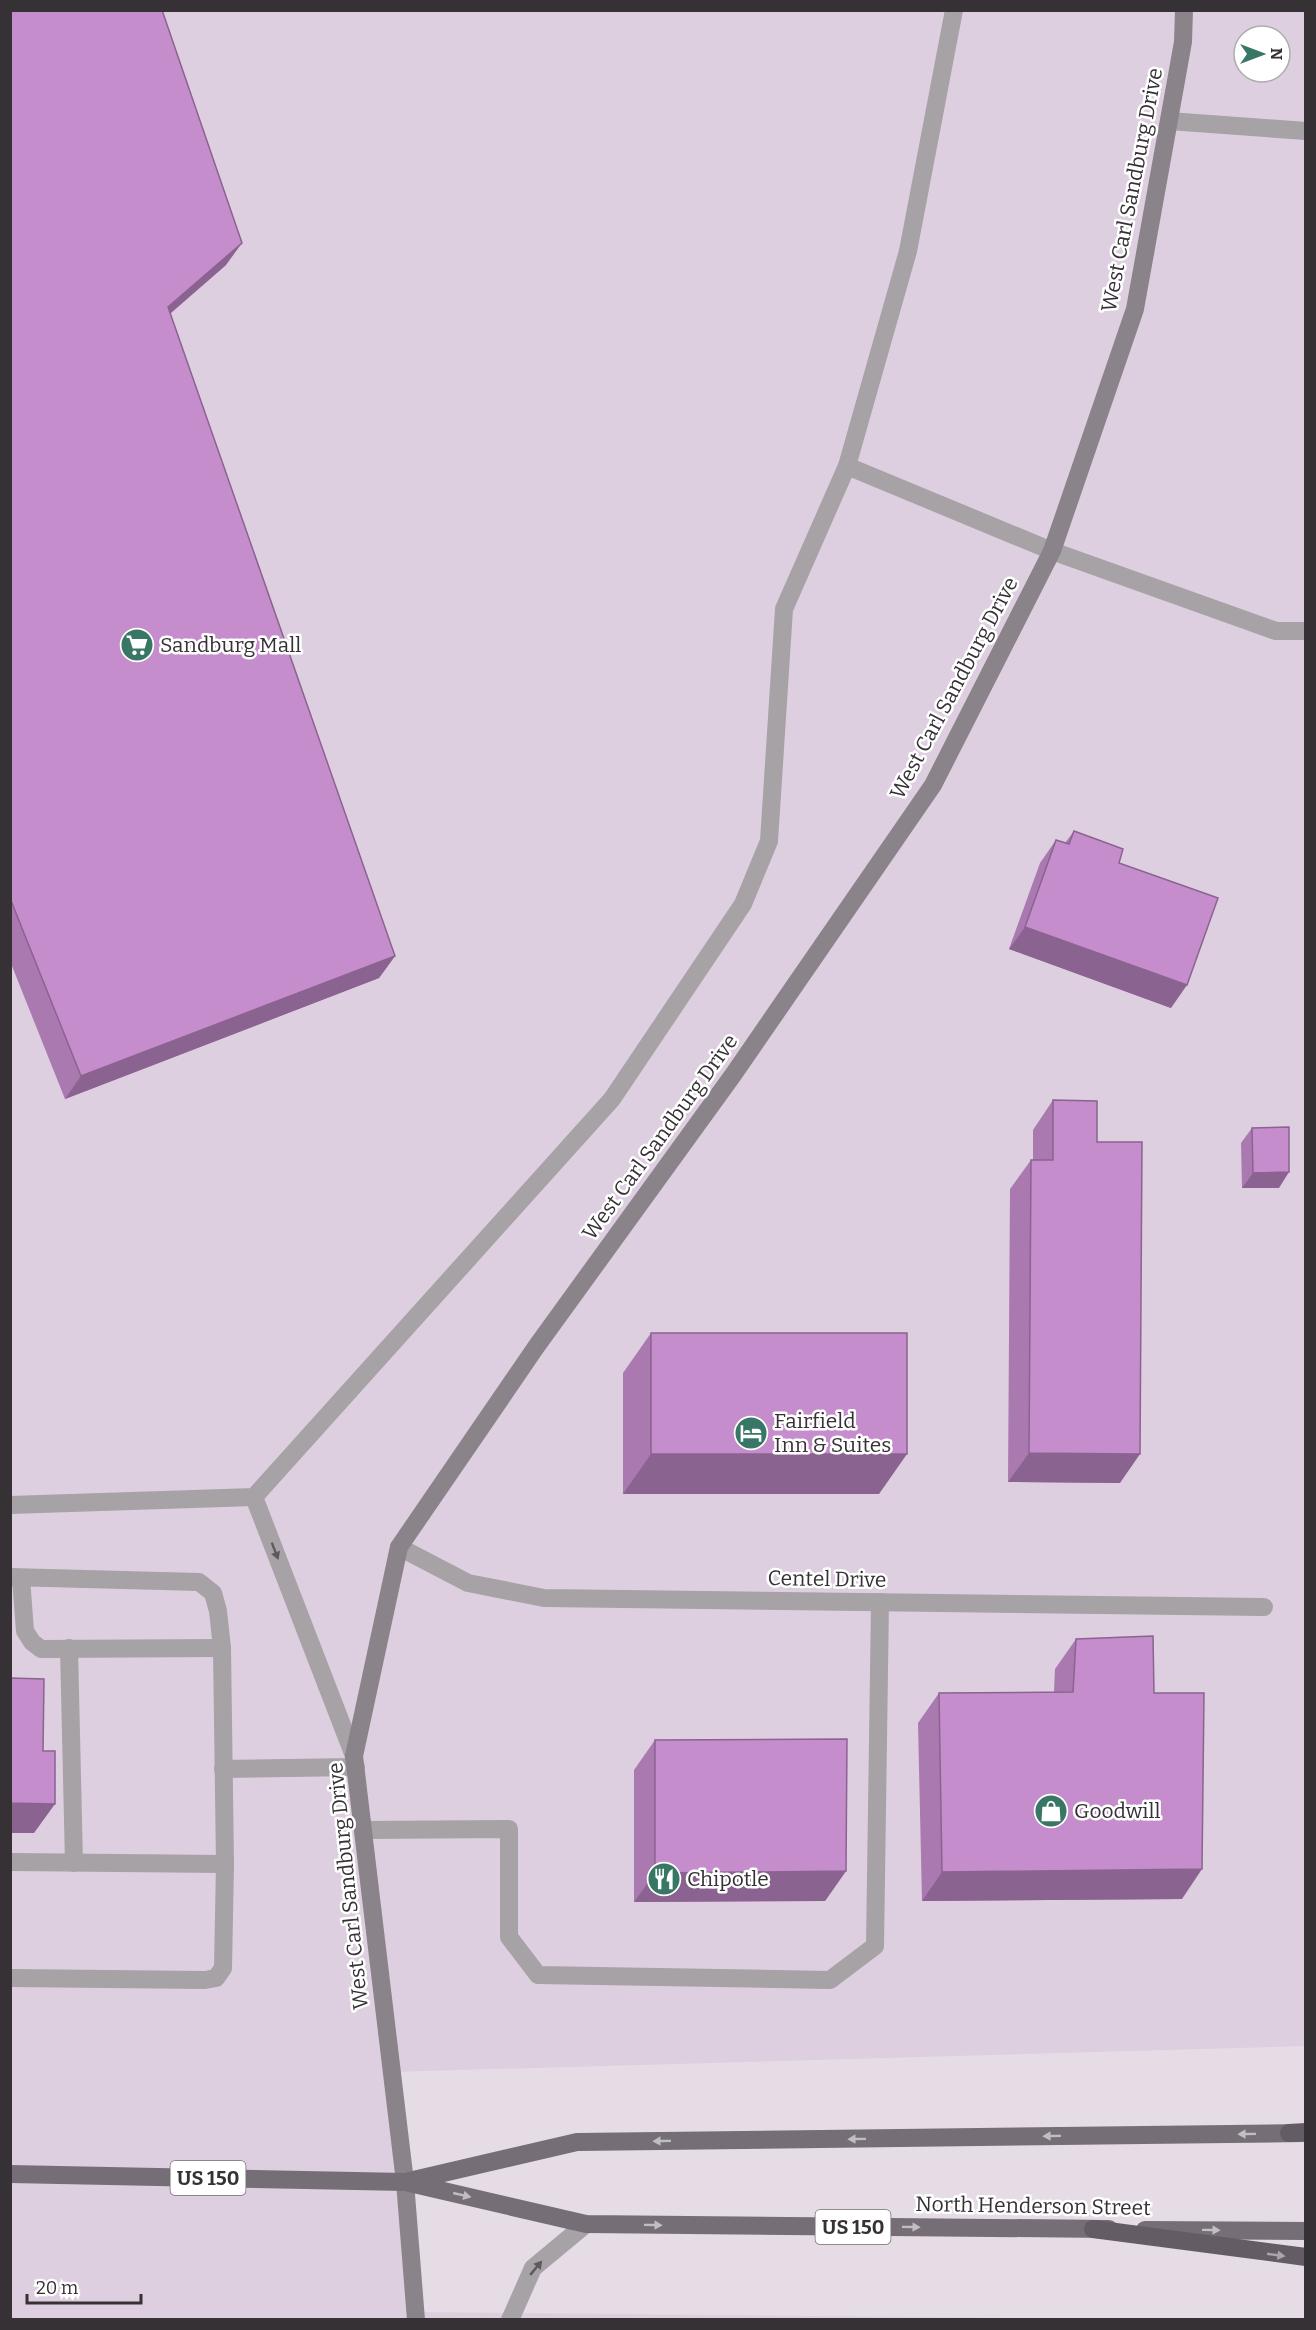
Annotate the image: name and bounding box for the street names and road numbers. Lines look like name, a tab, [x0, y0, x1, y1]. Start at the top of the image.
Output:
street label: West Carl Sandburg Drive	[1096, 66, 1168, 314]
street label: West Carl Sandburg Drive	[884, 572, 1024, 804]
street label: West Carl Sandburg Drive	[577, 1029, 743, 1245]
street label: Centel Drive	[767, 1565, 887, 1593]
street label: West Carl Sandburg Drive	[322, 1761, 374, 2011]
road number: US 150	[170, 2161, 246, 2195]
street label: North Henderson Street	[915, 2191, 1151, 2221]
road number: US 150	[816, 2210, 890, 2244]

